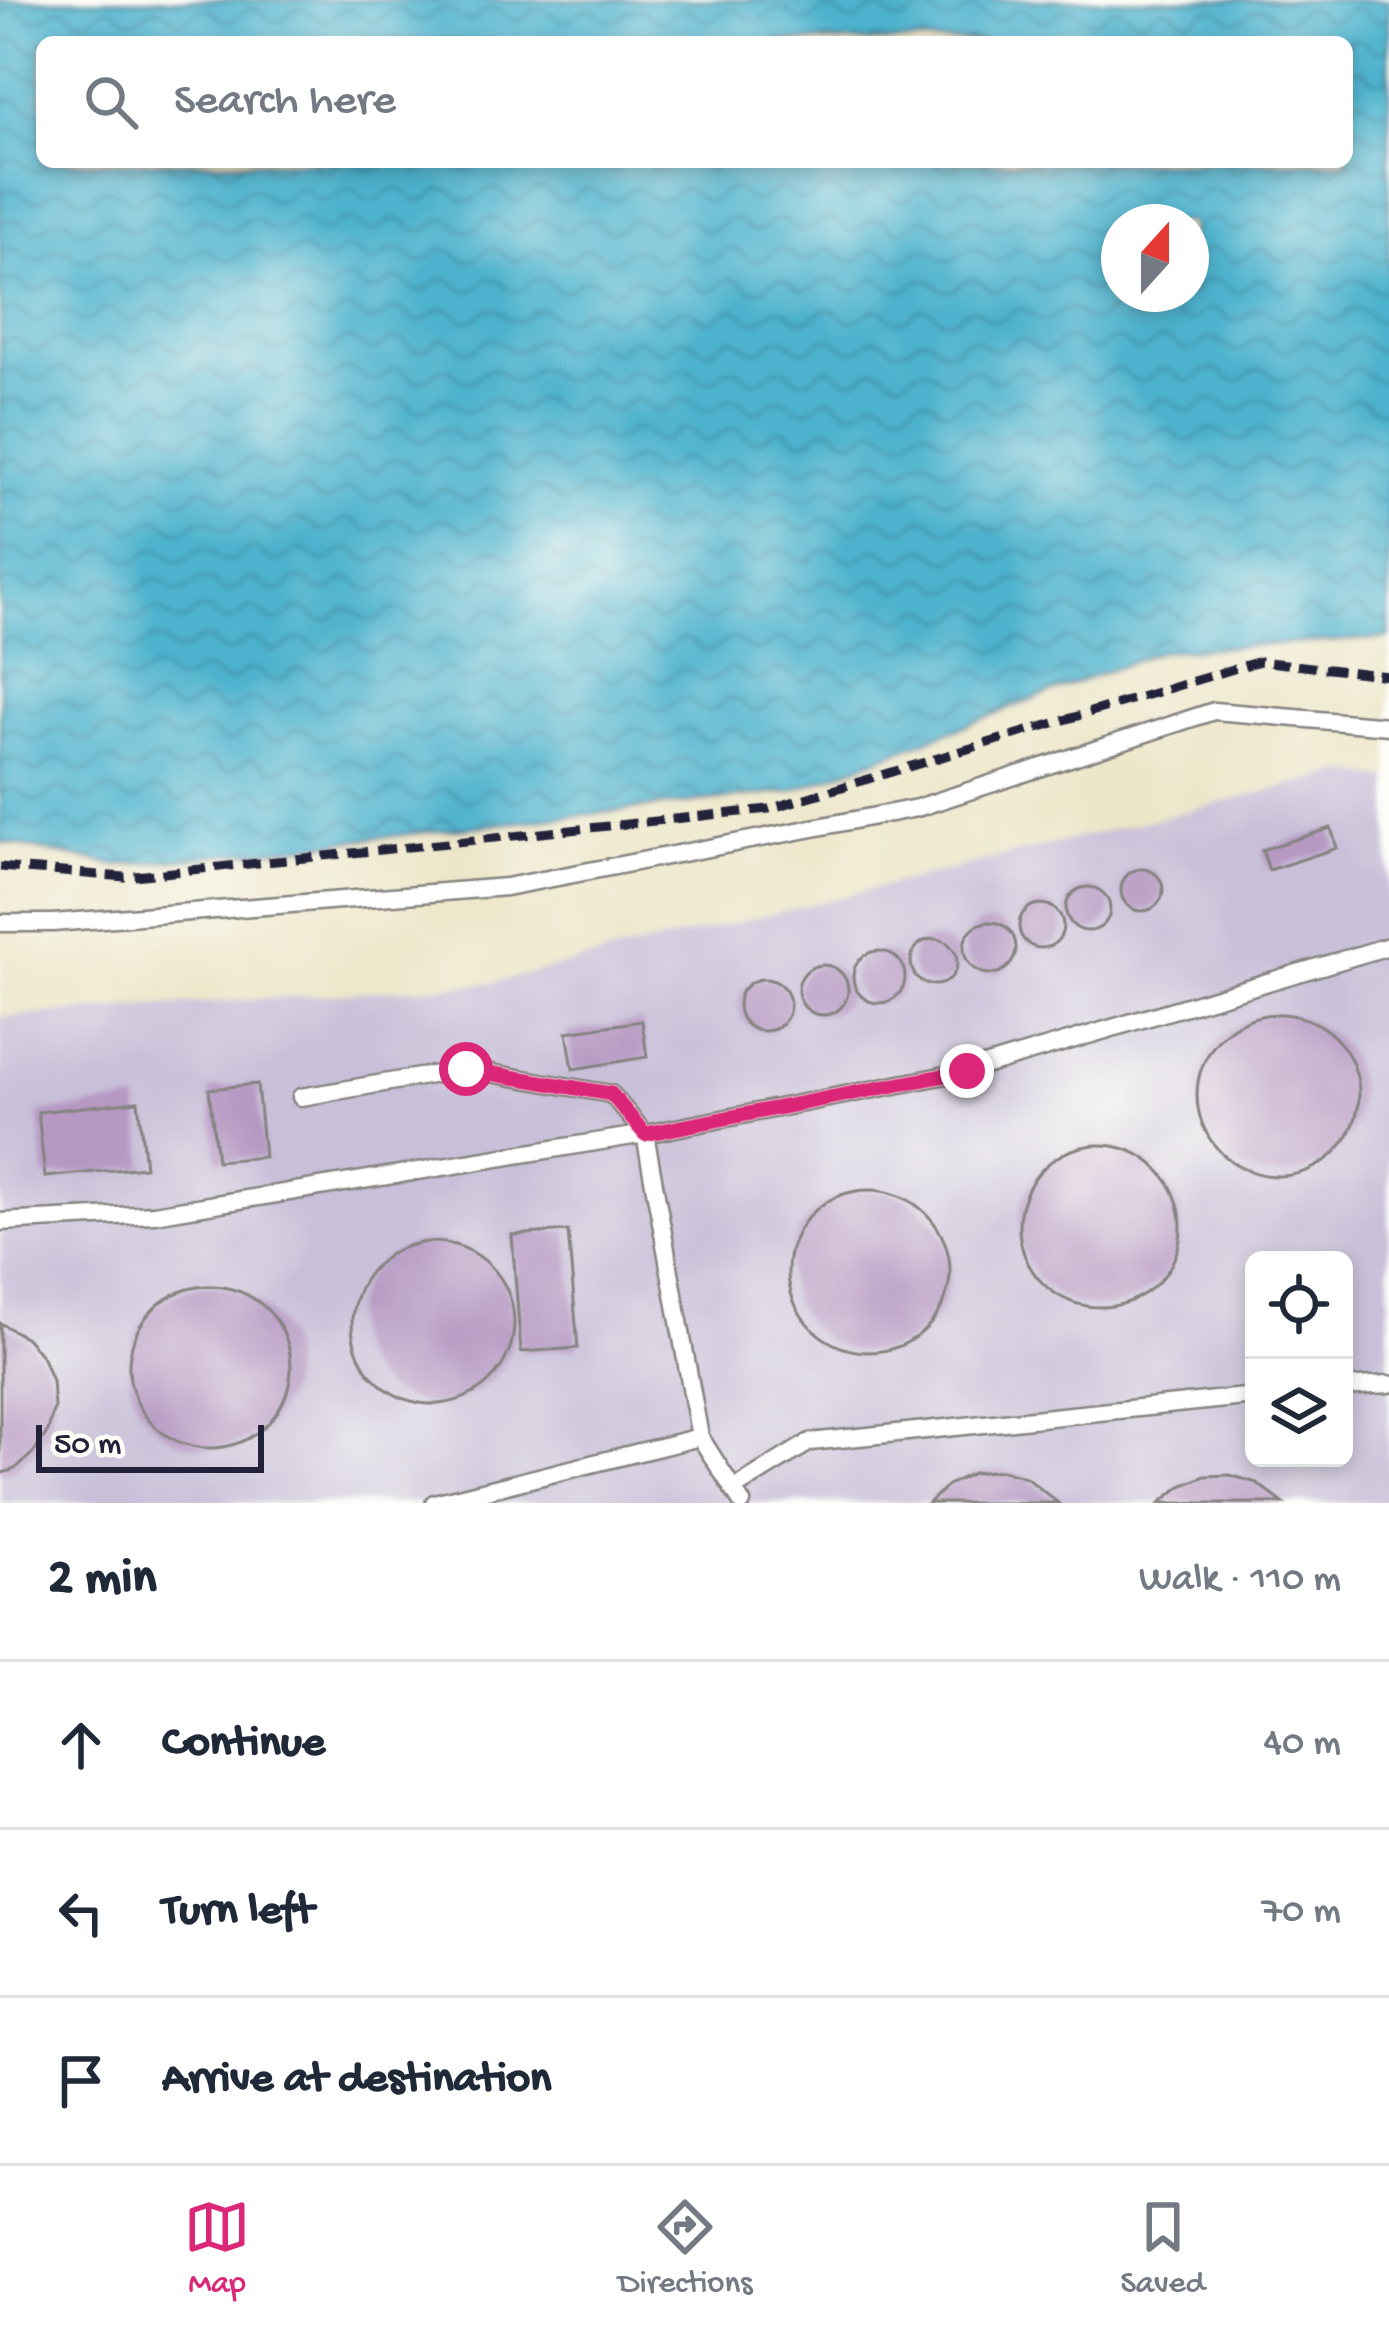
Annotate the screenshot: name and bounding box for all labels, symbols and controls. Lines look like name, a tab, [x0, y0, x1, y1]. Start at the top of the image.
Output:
search box	[36, 36, 1353, 168]
icon: search	[78, 69, 144, 135]
text: Search here	[174, 76, 396, 129]
north arrow	[1101, 204, 1209, 312]
route start	[439, 1042, 493, 1096]
route end	[940, 1044, 994, 1098]
map controls	[1245, 1251, 1353, 1467]
button: locate	[1245, 1251, 1353, 1359]
button: layers	[1245, 1359, 1353, 1467]
scale bar	[36, 1419, 264, 1472]
text: 50 m	[54, 1427, 121, 1465]
text: 2 min	[48, 1551, 157, 1611]
text: Walk · 110 m	[1139, 1558, 1341, 1604]
icon: ahead	[48, 1712, 114, 1778]
text: Continue	[162, 1718, 325, 1771]
text: 40 m	[1263, 1722, 1341, 1768]
icon: left	[48, 1880, 114, 1946]
text: Turn left	[162, 1886, 314, 1939]
text: 70 m	[1262, 1890, 1341, 1936]
icon: arrive	[48, 2048, 114, 2114]
text: Arrive at destination	[162, 2054, 551, 2107]
tab: Map	[184, 2194, 250, 2304]
tab: Directions	[618, 2194, 752, 2304]
tab: Saved	[1120, 2194, 1205, 2304]

